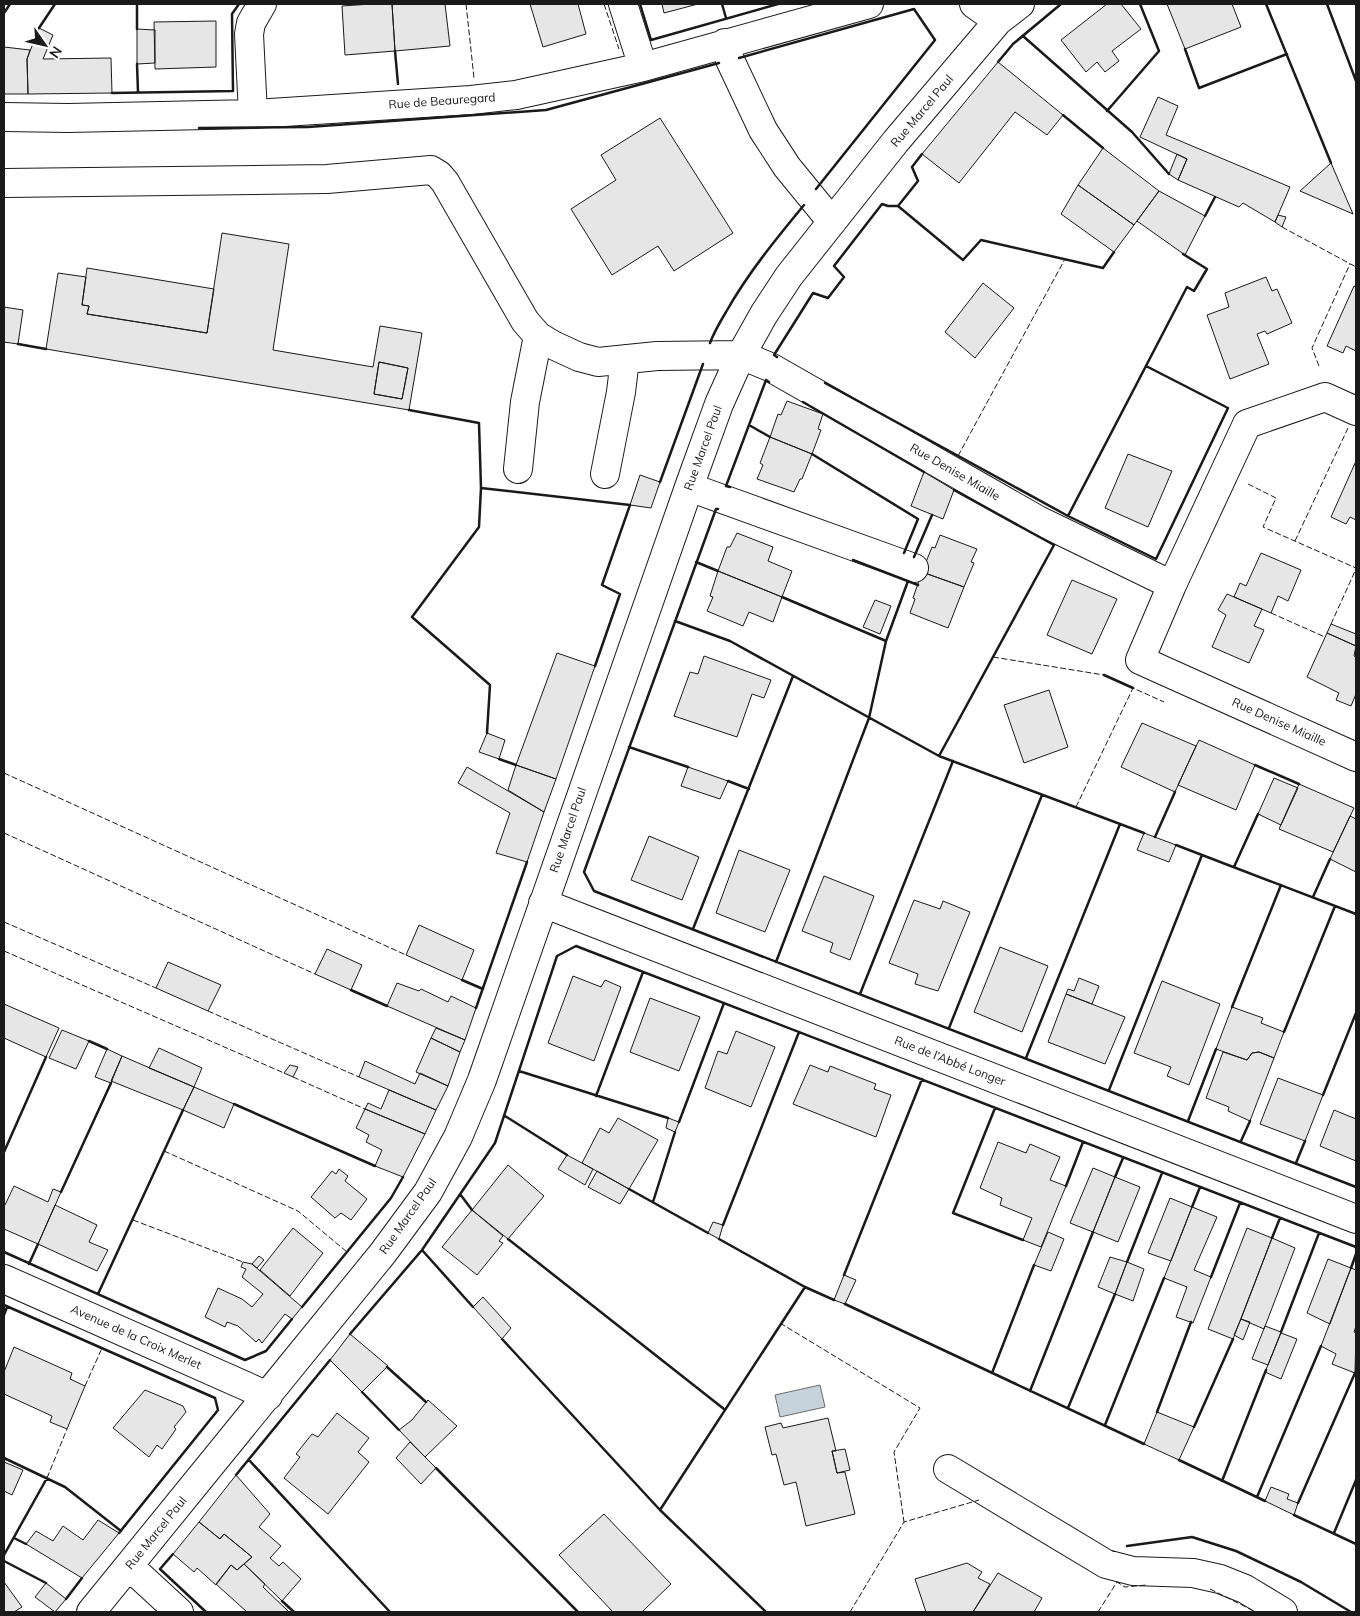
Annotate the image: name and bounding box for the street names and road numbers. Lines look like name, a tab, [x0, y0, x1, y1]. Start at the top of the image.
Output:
street label: Rue Marcel Paul	[887, 72, 956, 150]
street label: Rue de Beauregard	[388, 89, 496, 112]
street label: Rue Marcel Paul	[680, 403, 725, 492]
street label: Rue Denise Miaille	[908, 440, 1003, 503]
street label: Rue Denise Miaille	[1230, 694, 1329, 749]
street label: Rue Marcel Paul	[546, 785, 589, 875]
street label: Rue de l’Abbé Longer	[892, 1032, 1009, 1089]
street label: Rue Marcel Paul	[376, 1175, 439, 1257]
street label: Avenue de la Croix Merlet	[69, 1301, 204, 1372]
street label: Rue Marcel Paul	[122, 1493, 190, 1572]

